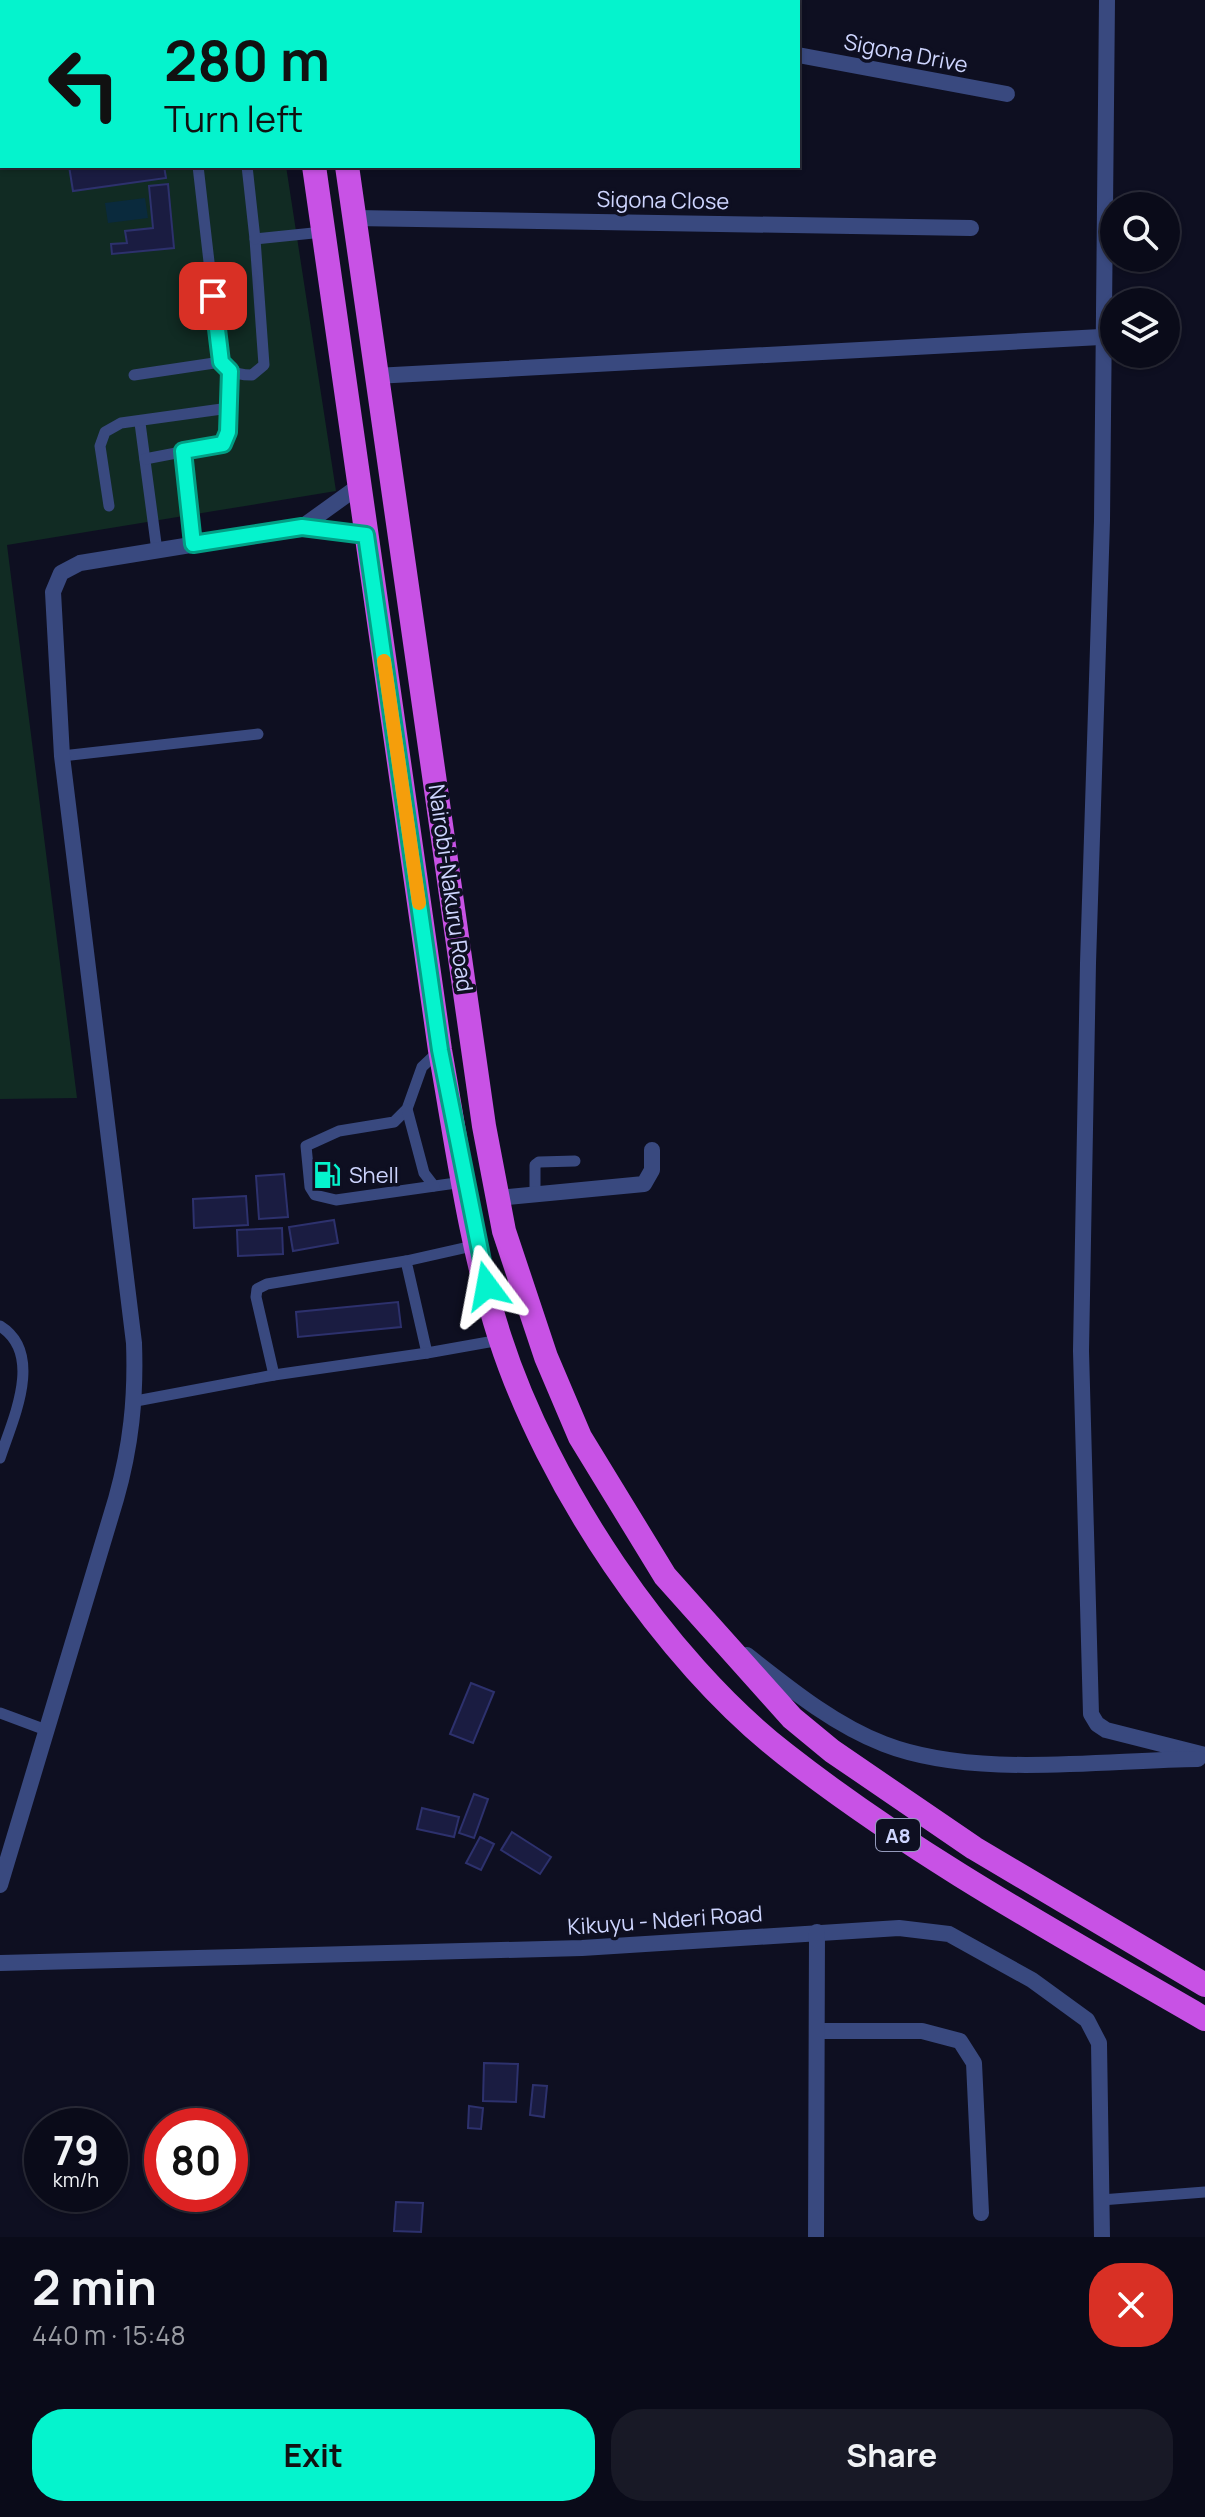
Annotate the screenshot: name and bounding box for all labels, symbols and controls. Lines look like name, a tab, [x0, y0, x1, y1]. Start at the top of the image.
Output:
text: 280 m	[164, 21, 330, 98]
street label: Sigona Drive	[841, 26, 971, 80]
icon: left	[32, 32, 136, 136]
text: Turn left	[164, 94, 303, 143]
street label: Sigona Close	[596, 184, 730, 216]
map controls	[1100, 192, 1180, 368]
button: search	[1100, 192, 1180, 272]
pin	[179, 262, 247, 330]
icon: arrive	[191, 274, 235, 318]
button: layers	[1100, 288, 1180, 368]
street label: Nairobi-Nakuru Road	[422, 782, 480, 994]
fuel station icon: Shell	[312, 1160, 342, 1190]
place label: Shell	[349, 1160, 399, 1190]
position arrow	[445, 1244, 529, 1328]
road number: A8	[876, 1819, 920, 1851]
street label: Kikuyu - Nderi Road	[566, 1898, 764, 1942]
speed limit sign: 80	[144, 2108, 248, 2212]
text: 79	[53, 2122, 99, 2177]
text: km/h	[53, 2166, 99, 2193]
text: 2 min	[32, 2254, 157, 2319]
button: close	[1089, 2263, 1173, 2347]
text: 440 m · 15:48	[32, 2317, 186, 2353]
button: Exit	[32, 2409, 595, 2501]
button: Share	[611, 2409, 1173, 2501]

